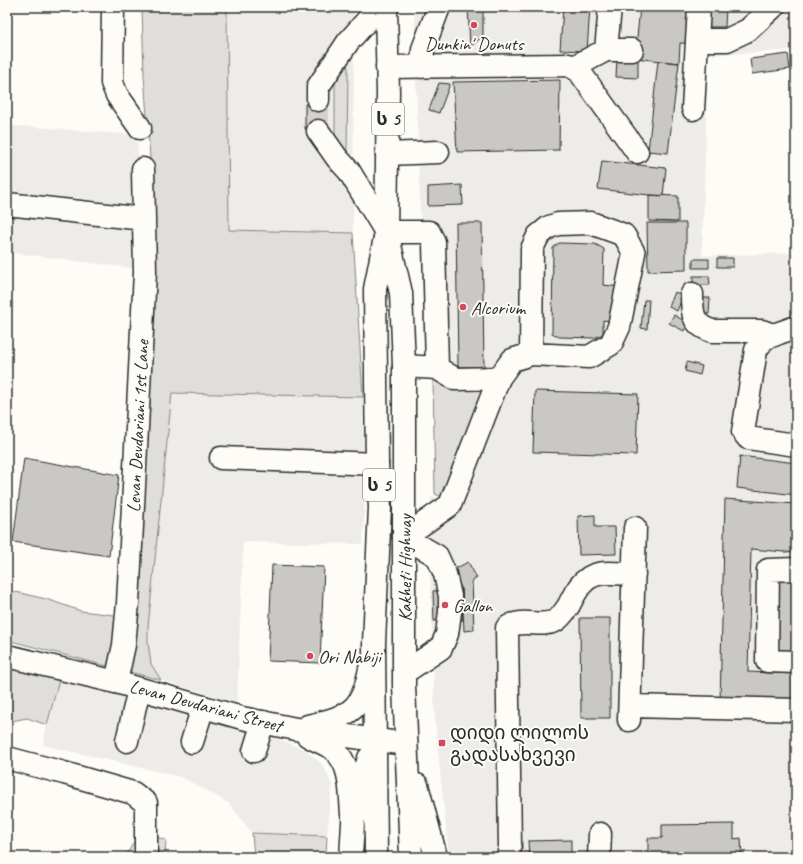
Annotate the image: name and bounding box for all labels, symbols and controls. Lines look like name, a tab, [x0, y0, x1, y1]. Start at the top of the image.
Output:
marker: Dunkin' Donuts	[469, 20, 479, 30]
place label: Dunkin' Donuts	[425, 32, 525, 56]
road number: ს 5	[372, 103, 404, 135]
place label: Alcorium	[471, 296, 528, 320]
marker: Alcorium	[458, 302, 468, 312]
street label: Levan Devdariani 1st Lane	[122, 337, 155, 513]
road number: ს 5	[363, 469, 395, 501]
street label: Kakheti Highway	[393, 513, 417, 621]
place label: Gallon	[453, 594, 494, 618]
marker: Gallon	[440, 600, 450, 610]
place label: Ori Nabiji	[318, 645, 383, 669]
marker: Ori Nabiji	[305, 651, 315, 661]
street label: Levan Devdariani Street	[127, 674, 287, 739]
place label: დიდი ლილოს გადასახვევი	[450, 721, 589, 767]
marker: დიდი ლილოს გადასახვევი	[437, 738, 447, 748]

